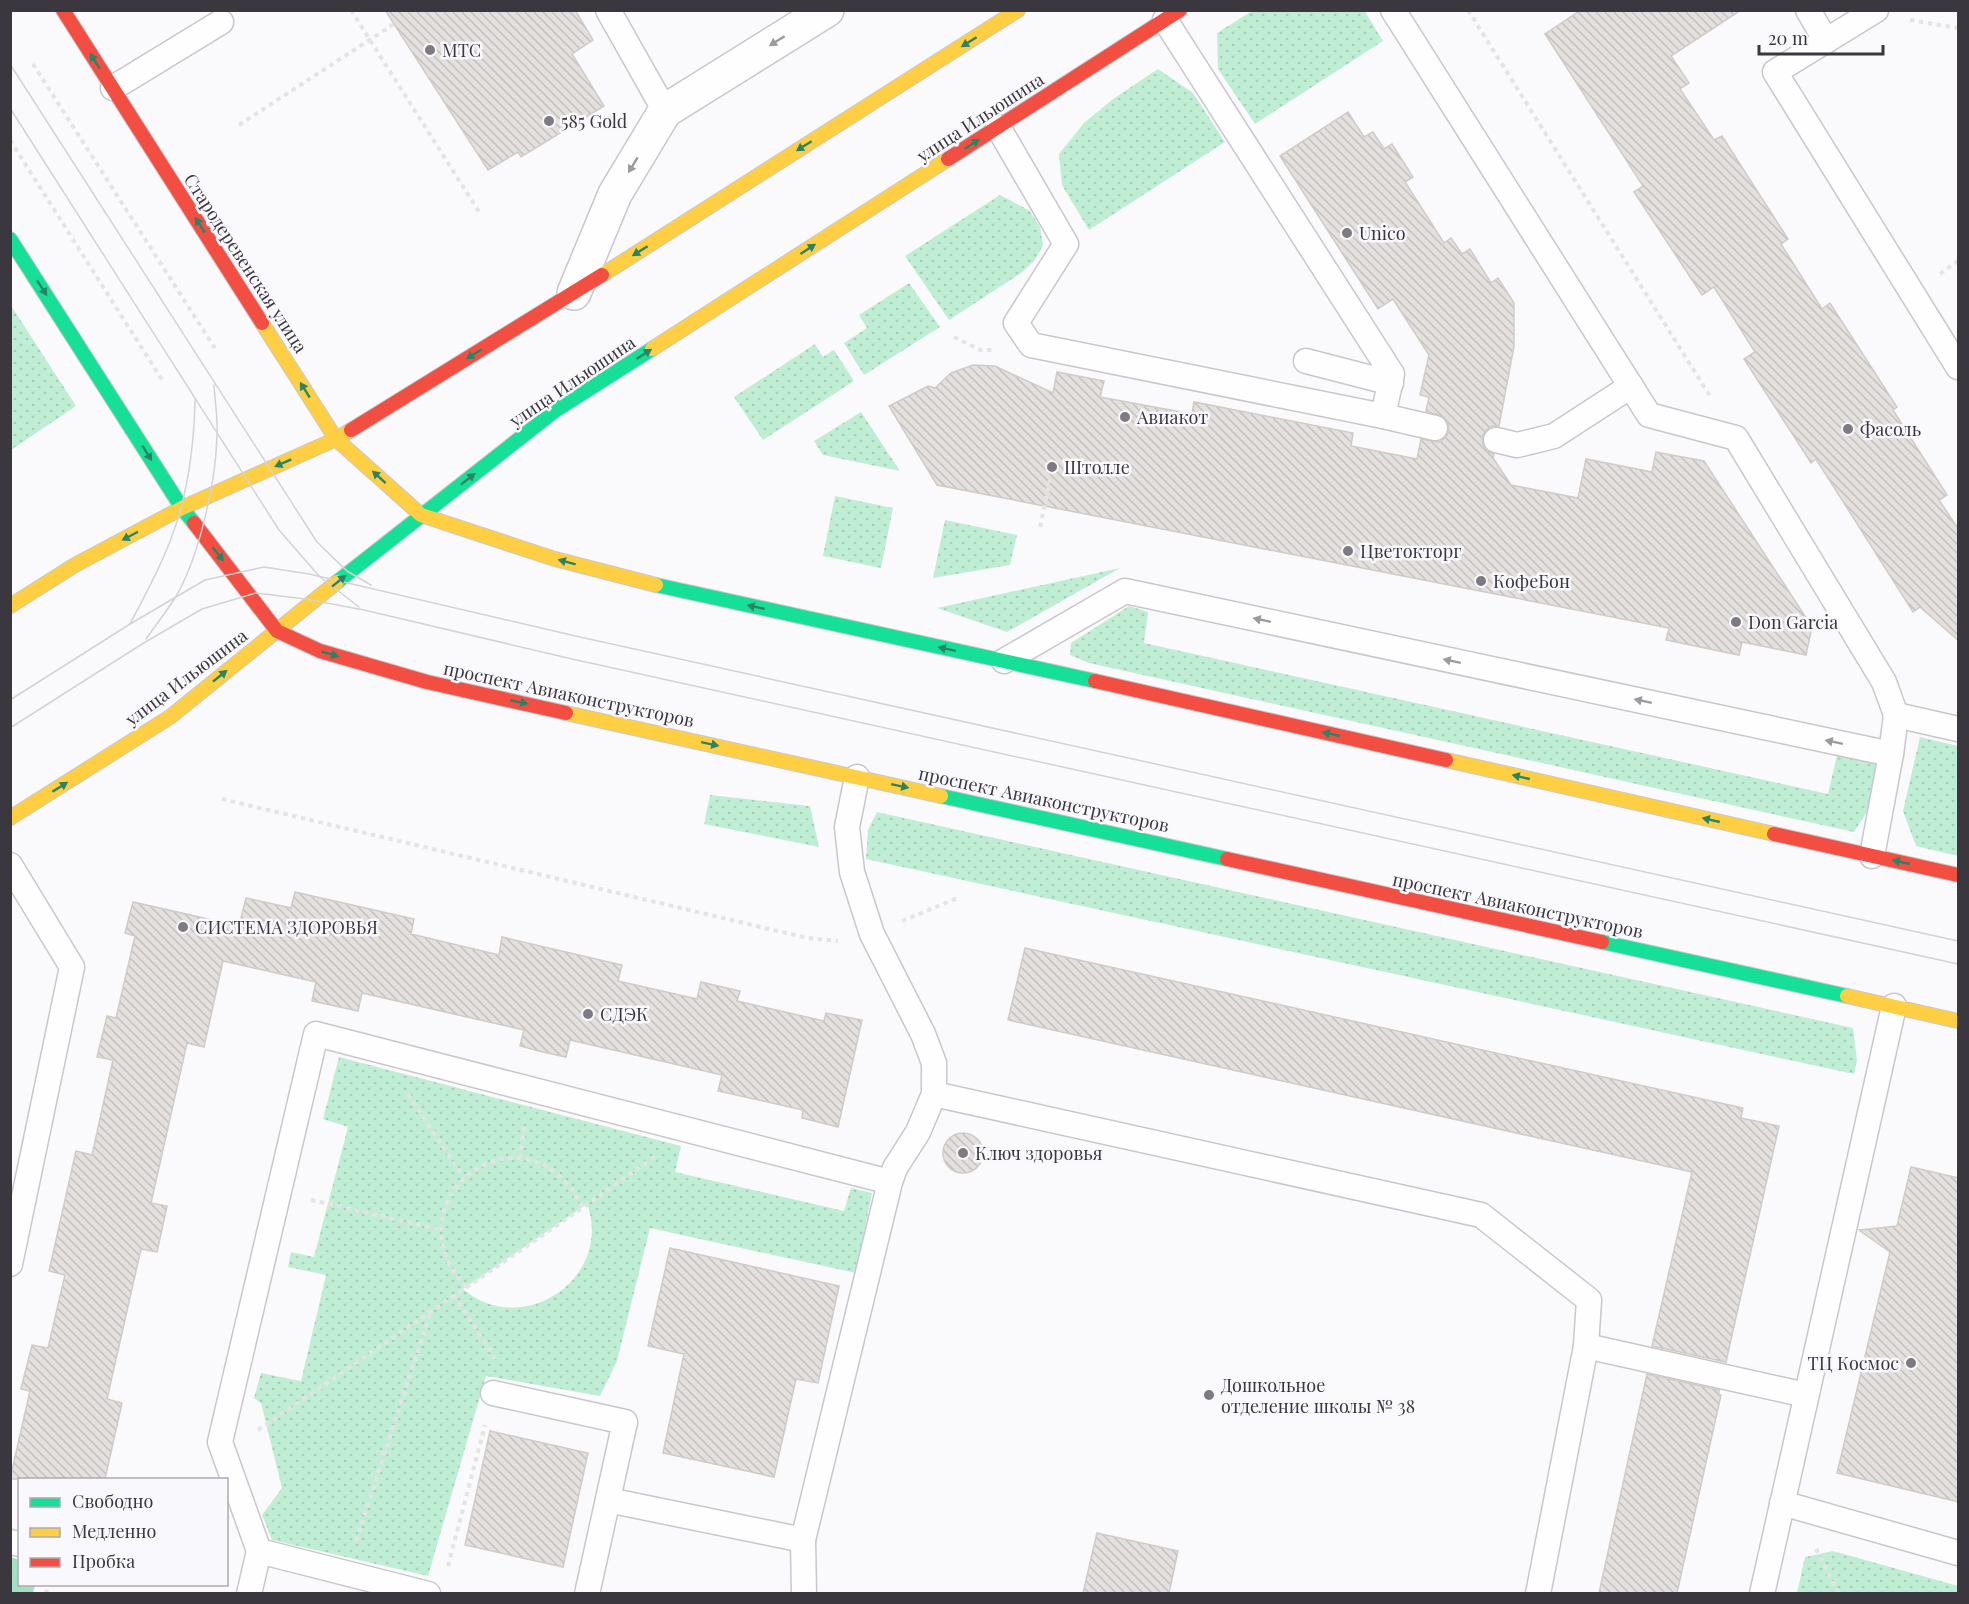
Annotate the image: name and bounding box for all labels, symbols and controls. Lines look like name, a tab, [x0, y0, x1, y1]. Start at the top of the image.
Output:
scale bar	[1759, 18, 1884, 56]
text: 20 m	[1768, 26, 1808, 50]
one-way arrow	[769, 36, 785, 47]
one-way arrow	[961, 36, 977, 47]
place label: МТС	[442, 38, 481, 62]
marker: МТС	[423, 43, 437, 57]
one-way arrow	[90, 53, 101, 69]
street label: улица Ильюшина	[911, 67, 1048, 168]
place label: 585 Gold	[561, 109, 628, 133]
marker: 585 Gold	[542, 114, 556, 128]
one-way arrow	[964, 138, 980, 149]
one-way arrow	[796, 141, 813, 152]
one-way arrow	[627, 157, 638, 173]
street label: Стародеревенская улица	[179, 169, 313, 357]
one-way arrow	[195, 217, 206, 233]
place label: Unico	[1359, 221, 1406, 245]
marker: Unico	[1340, 226, 1354, 240]
one-way arrow	[800, 244, 816, 255]
one-way arrow	[632, 245, 648, 256]
one-way arrow	[36, 280, 48, 296]
street label: улица Ильюшина	[504, 330, 640, 433]
one-way arrow	[466, 349, 482, 360]
one-way arrow	[636, 349, 652, 360]
one-way arrow	[299, 382, 311, 398]
place label: Авиакот	[1136, 405, 1208, 429]
marker: Авиакот	[1118, 410, 1132, 424]
place label: Фасоль	[1860, 417, 1921, 441]
marker: Фасоль	[1841, 422, 1855, 436]
one-way arrow	[141, 445, 152, 461]
place label: Штолле	[1064, 455, 1130, 479]
one-way arrow	[274, 459, 292, 468]
marker: Штолле	[1045, 460, 1059, 474]
one-way arrow	[372, 471, 387, 484]
one-way arrow	[460, 473, 475, 485]
one-way arrow	[122, 531, 139, 540]
place label: Цветокторг	[1360, 539, 1462, 563]
marker: Цветокторг	[1341, 544, 1355, 558]
one-way arrow	[212, 547, 224, 562]
one-way arrow	[557, 557, 575, 566]
place label: КофеБон	[1493, 569, 1570, 593]
one-way arrow	[331, 574, 347, 587]
marker: КофеБон	[1474, 574, 1488, 588]
one-way arrow	[747, 602, 765, 612]
place label: Don Garcia	[1748, 610, 1838, 634]
one-way arrow	[1252, 615, 1271, 624]
marker: Don Garcia	[1729, 615, 1743, 629]
street label: улица Ильюшина	[119, 623, 252, 731]
one-way arrow	[937, 644, 956, 653]
one-way arrow	[321, 650, 339, 659]
street label: проспект Авиаконструкторов	[442, 656, 697, 732]
one-way arrow	[1443, 656, 1462, 665]
one-way arrow	[212, 670, 228, 683]
one-way arrow	[1633, 696, 1652, 705]
one-way arrow	[510, 698, 529, 707]
one-way arrow	[1321, 729, 1340, 739]
one-way arrow	[1824, 737, 1843, 746]
one-way arrow	[701, 740, 720, 749]
street label: проспект Авиаконструкторов	[917, 761, 1172, 837]
one-way arrow	[1511, 772, 1530, 781]
one-way arrow	[52, 781, 68, 792]
one-way arrow	[891, 782, 910, 791]
one-way arrow	[1702, 814, 1720, 824]
one-way arrow	[1892, 857, 1911, 867]
street label: проспект Авиаконструкторов	[1391, 867, 1646, 943]
place label: СИСТЕМА ЗДОРОВЬЯ	[195, 915, 378, 939]
marker: СИСТЕМА ЗДОРОВЬЯ	[176, 920, 190, 934]
place label: СДЭК	[600, 1002, 648, 1026]
marker: СДЭК	[581, 1007, 595, 1021]
place label: Ключ здоровья	[975, 1141, 1103, 1165]
marker: Ключ здоровья	[956, 1146, 970, 1160]
place label: ТЦ Космос	[1808, 1351, 1899, 1375]
marker: ТЦ Космос	[1904, 1356, 1918, 1370]
place label: Дошкольное отделение школы № 38	[1221, 1373, 1415, 1418]
marker: Дошкольное отделение школы № 38	[1202, 1388, 1216, 1402]
legend	[18, 1478, 228, 1586]
text: Свободно	[72, 1489, 153, 1513]
text: Медленно	[72, 1519, 157, 1543]
text: Пробка	[72, 1549, 135, 1573]

